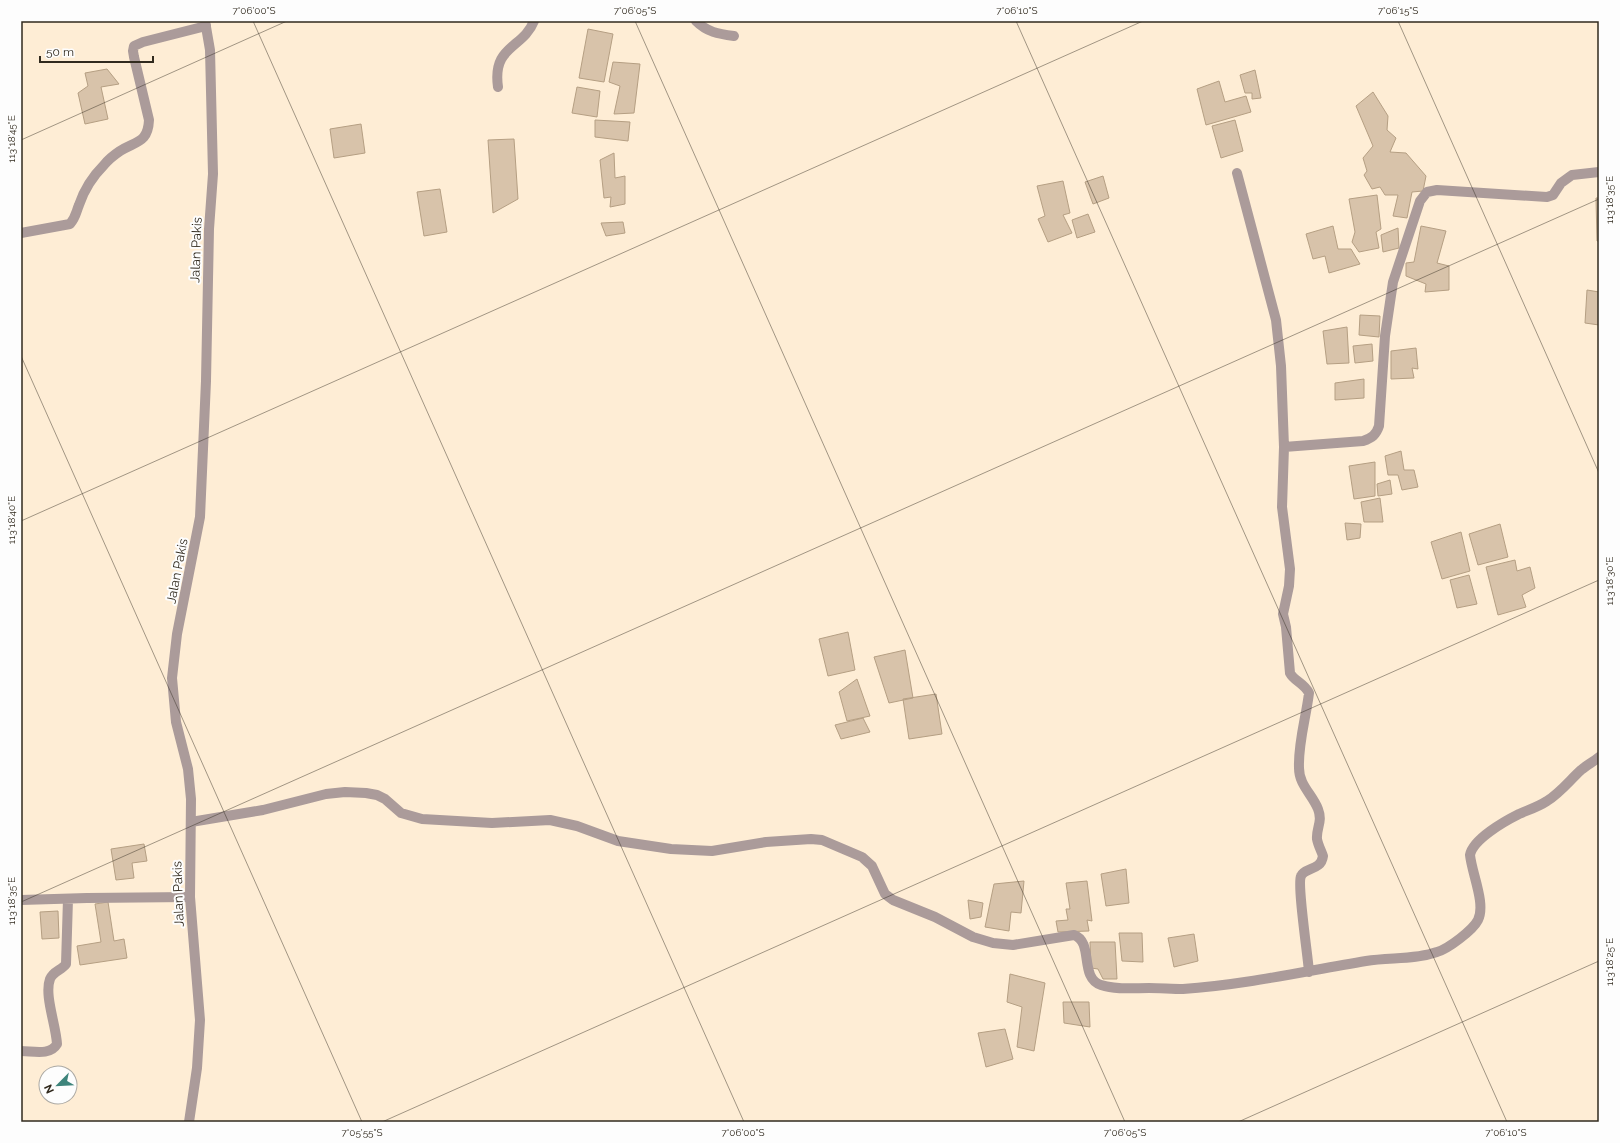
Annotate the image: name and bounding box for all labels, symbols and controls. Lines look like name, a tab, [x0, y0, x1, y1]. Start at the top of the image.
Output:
text: 7°06'00"S	[232, 5, 276, 16]
text: 7°06'05"S	[614, 5, 656, 16]
text: 7°06'10"S	[996, 5, 1038, 16]
text: 7°06'15"S	[1378, 5, 1418, 16]
scale bar	[40, 38, 153, 64]
text: 50 m	[46, 45, 74, 59]
text: 113°18'45"E	[6, 115, 17, 163]
text: 113°18'35"E	[1604, 176, 1615, 224]
street label: Jalan Pakis	[187, 217, 205, 283]
text: 113°18'40"E	[6, 496, 17, 544]
street label: Jalan Pakis	[163, 537, 191, 605]
text: 113°18'30"E	[1604, 557, 1615, 605]
street label: Jalan Pakis	[169, 861, 187, 927]
text: 113°18'35"E	[6, 877, 17, 925]
text: 113°18'25"E	[1604, 938, 1615, 986]
north arrow	[38, 1065, 78, 1105]
text: N	[42, 1082, 57, 1095]
text: 7°05'55"S	[341, 1127, 383, 1138]
text: 7°06'00"S	[721, 1127, 765, 1138]
text: 7°06'05"S	[1104, 1127, 1146, 1138]
text: 7°06'10"S	[1485, 1127, 1527, 1138]

